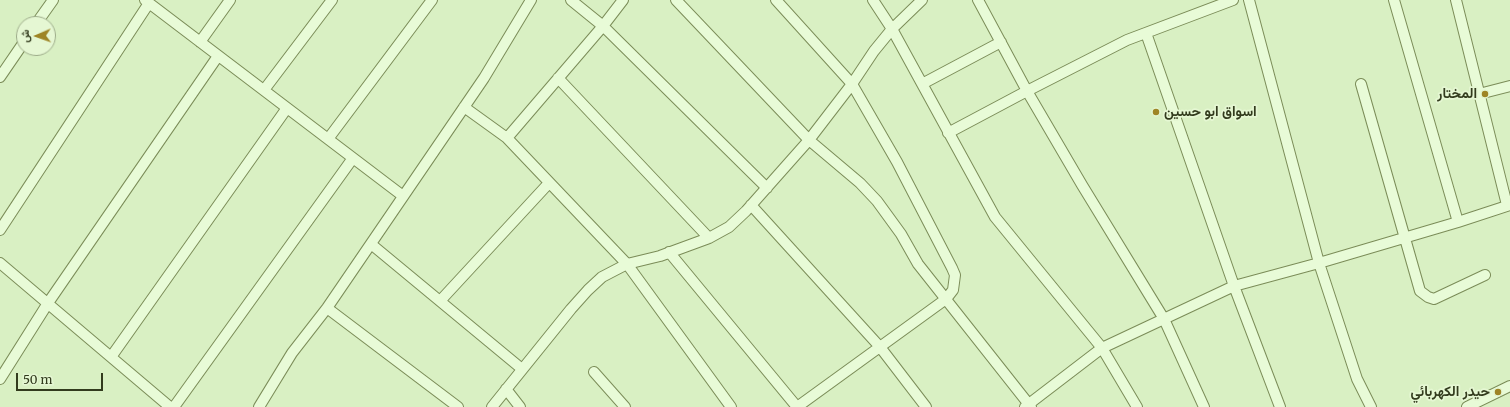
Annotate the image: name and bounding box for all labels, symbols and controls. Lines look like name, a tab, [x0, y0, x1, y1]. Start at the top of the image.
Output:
north arrow	[16, 16, 56, 56]
text: ش	[18, 30, 32, 43]
place label: المختار	[1437, 86, 1477, 102]
marker: المختار	[1480, 89, 1490, 99]
place label: اسواق ابو حسين	[1164, 104, 1257, 120]
marker: اسواق ابو حسين	[1151, 107, 1161, 117]
scale bar	[18, 365, 105, 391]
text: 50 m	[23, 372, 52, 387]
place label: حيدر الكهربائي	[1410, 384, 1490, 400]
marker: حيدر الكهربائي	[1493, 387, 1503, 397]

